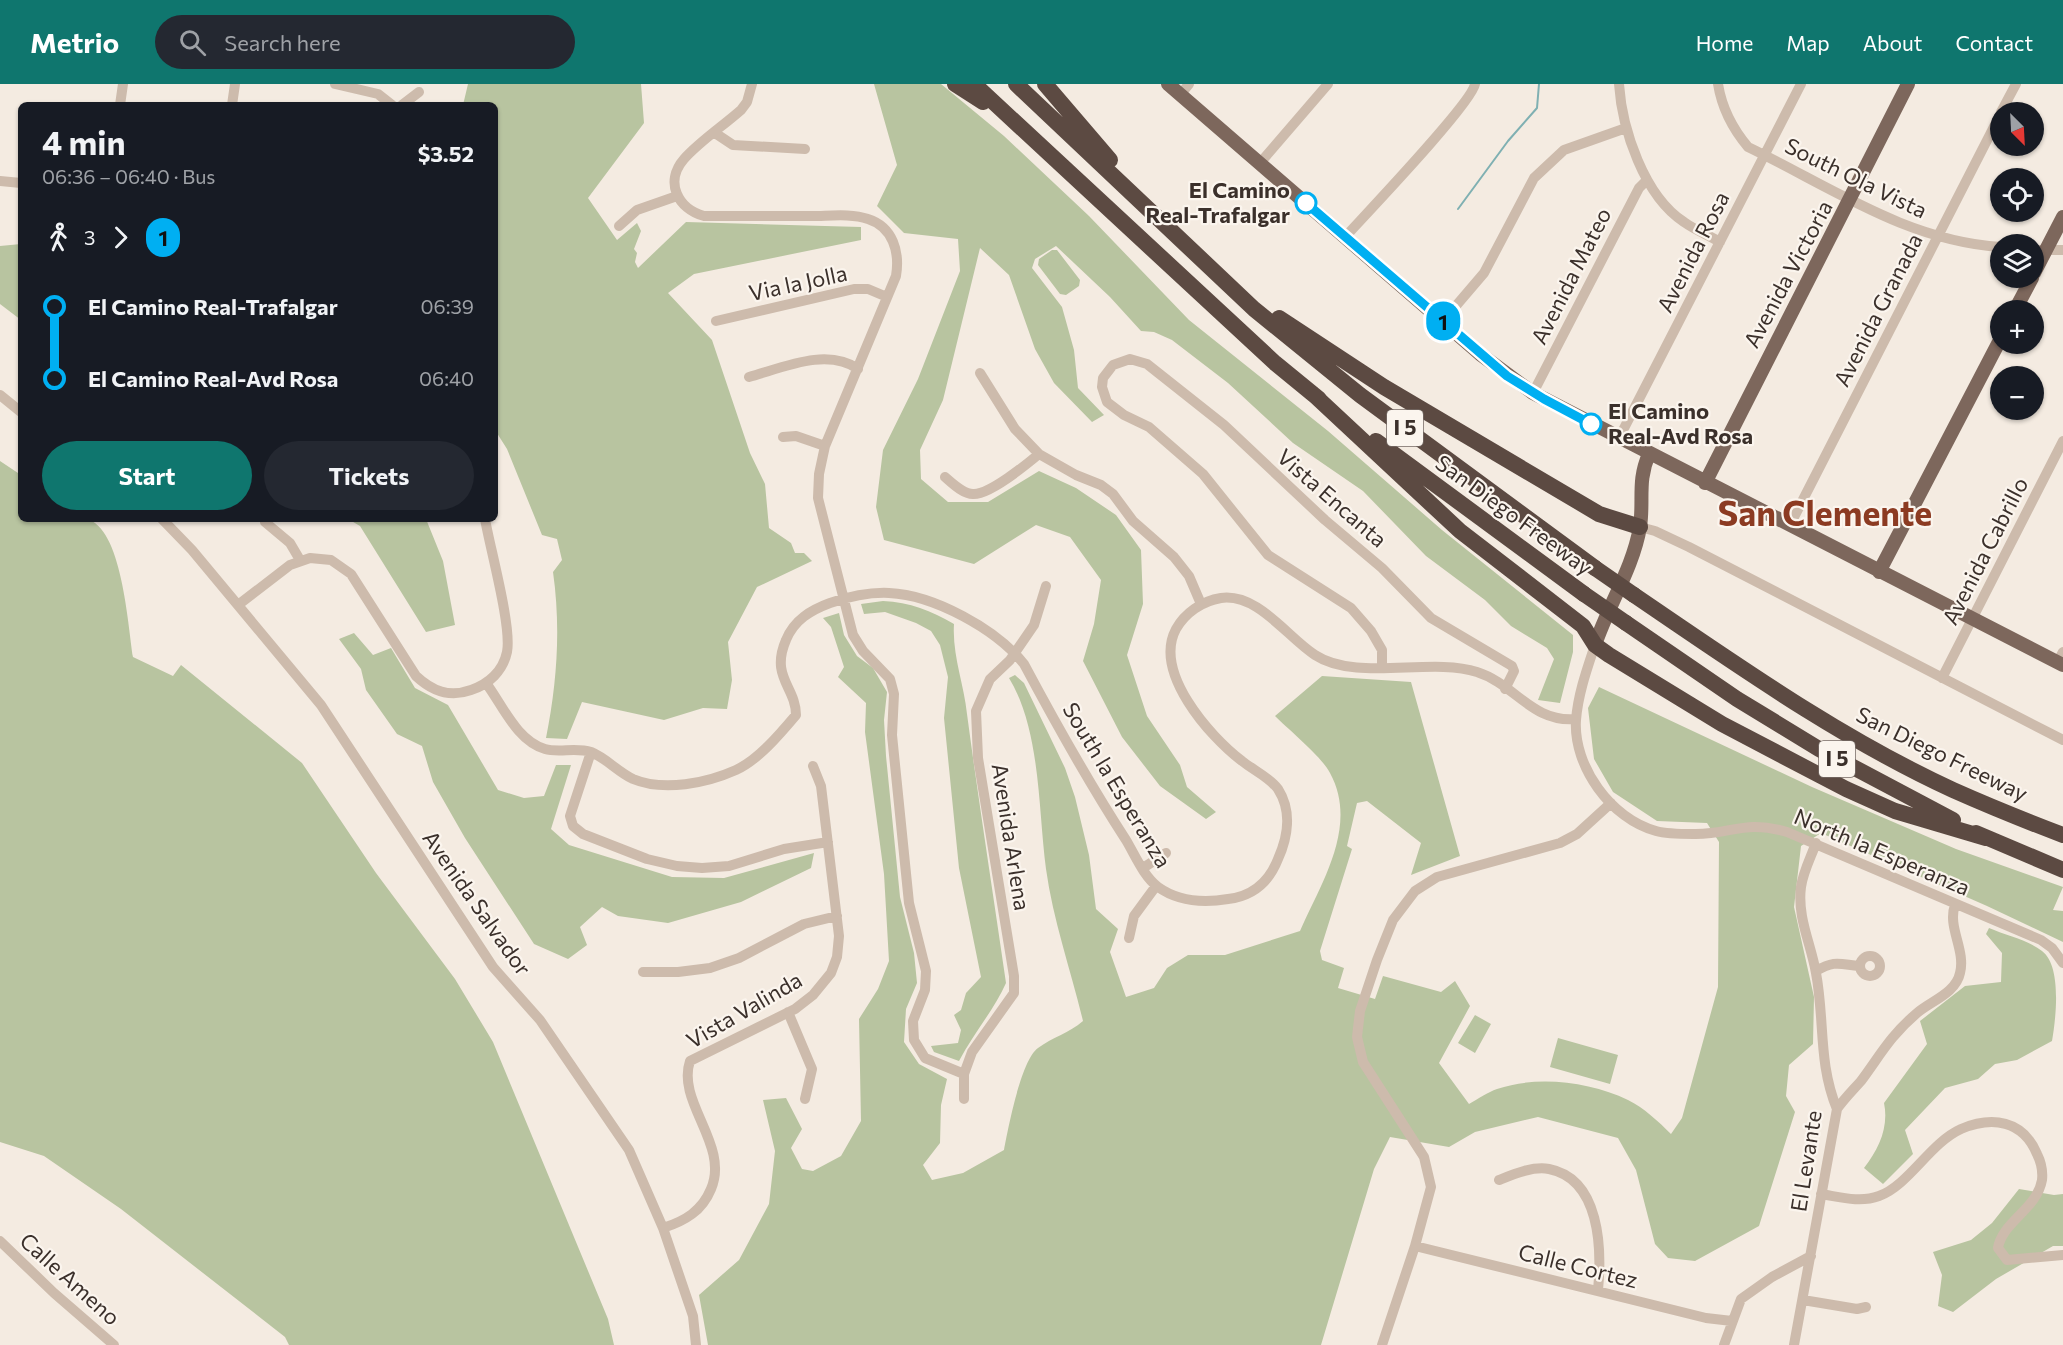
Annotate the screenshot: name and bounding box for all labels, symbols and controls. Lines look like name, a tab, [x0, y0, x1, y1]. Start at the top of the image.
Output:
search box	[155, 15, 575, 69]
text: Metrio	[30, 25, 119, 59]
icon: search	[176, 26, 209, 59]
text: Search here	[224, 29, 341, 56]
text: Home	[1696, 30, 1753, 55]
text: Map	[1786, 30, 1830, 55]
text: About	[1863, 30, 1922, 55]
text: Contact	[1955, 30, 2033, 55]
north arrow	[1990, 102, 2044, 156]
map controls	[1990, 102, 2044, 420]
text: 4 min	[42, 121, 126, 162]
street label: South Ola Vista	[1781, 132, 1932, 224]
text: $3.52	[418, 140, 474, 167]
text: 06:36 – 06:40 · Bus	[42, 164, 215, 188]
button: locate	[1990, 168, 2044, 222]
place label: El Camino Real-Trafalgar	[1146, 176, 1290, 228]
street label: Avenida Rosa	[1651, 187, 1735, 317]
marker: El Camino Real-Trafalgar	[1295, 192, 1317, 214]
street label: Avenida Victoria	[1737, 195, 1838, 352]
street label: Avenida Mateo	[1525, 203, 1617, 348]
icon: walk	[42, 221, 75, 254]
icon: forward	[104, 221, 137, 254]
text: 3	[84, 225, 95, 249]
text: 1	[158, 225, 168, 250]
street label: Avenida Granada	[1827, 229, 1928, 391]
button: layers	[1990, 234, 2044, 288]
street label: Via la Jolla	[746, 259, 850, 306]
text: El Camino Real-Trafalgar	[88, 293, 338, 320]
text: 06:39	[421, 294, 474, 318]
button: +	[1990, 300, 2044, 354]
line badge: 1	[1424, 302, 1462, 340]
text: 1	[1438, 309, 1448, 334]
text: El Camino Real-Avd Rosa	[88, 365, 338, 392]
text: 06:40	[419, 366, 474, 390]
button: −	[1990, 366, 2044, 420]
place label: El Camino Real-Avd Rosa	[1608, 397, 1753, 449]
road number: I 5	[1387, 410, 1423, 446]
marker: El Camino Real-Avd Rosa	[1580, 413, 1602, 435]
button: Start	[42, 441, 252, 510]
button: Tickets	[264, 441, 474, 510]
street label: Vista Encanta	[1272, 443, 1393, 553]
street label: San Diego Freeway	[1431, 449, 1598, 581]
street label: Avenida Cabrillo	[1936, 473, 2033, 629]
district label: San Clemente	[1718, 491, 1932, 533]
street label: South la Esperanza	[1057, 697, 1177, 872]
street label: San Diego Freeway	[1852, 700, 2032, 807]
road number: I 5	[1819, 741, 1855, 777]
street label: Avenida Arlena	[987, 761, 1036, 913]
street label: North la Esperanza	[1790, 802, 1974, 901]
street label: Avenida Salvador	[417, 825, 538, 981]
street label: Vista Valinda	[681, 966, 806, 1053]
street label: El Levante	[1784, 1108, 1827, 1214]
street label: Calle Ameno	[15, 1227, 126, 1331]
street label: Calle Cortez	[1516, 1238, 1641, 1293]

